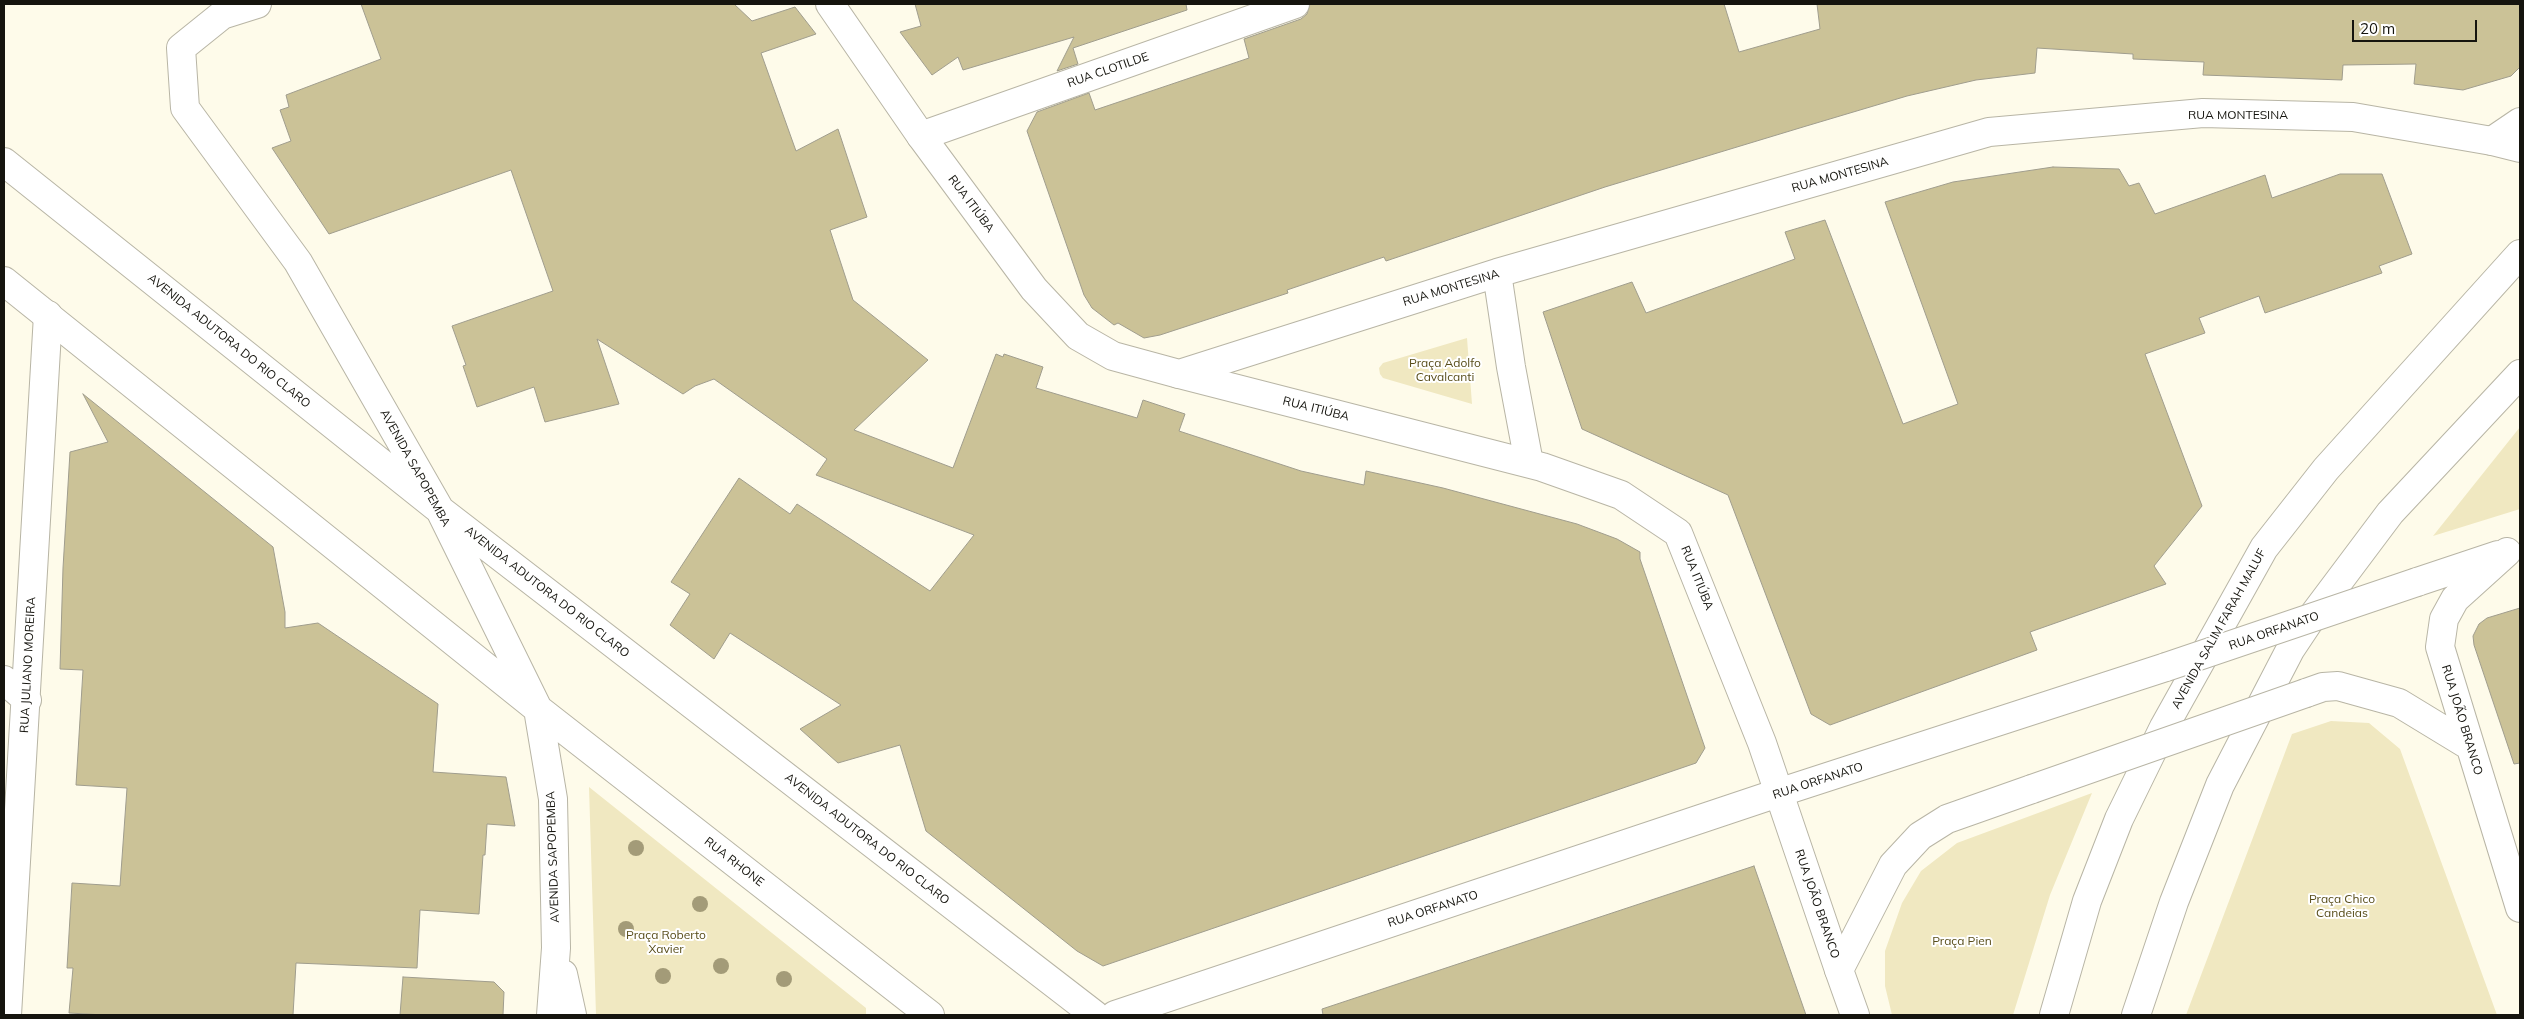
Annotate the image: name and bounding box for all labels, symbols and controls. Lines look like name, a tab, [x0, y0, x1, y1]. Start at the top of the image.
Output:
scale bar	[2354, 10, 2479, 42]
text: 20 m	[2360, 19, 2395, 38]
street label: RUA CLOTILDE	[1066, 49, 1150, 91]
street label: RUA MONTESINA	[2188, 108, 2288, 122]
street label: RUA MONTESINA	[1790, 154, 1890, 196]
street label: RUA ITIÚBA	[945, 172, 997, 236]
street label: RUA MONTESINA	[1401, 266, 1501, 310]
street label: AVENIDA ADUTORA DO RIO CLARO	[145, 271, 313, 411]
park label: Praça Adolfo Cavalcanti	[1409, 356, 1481, 384]
street label: RUA ITIÚBA	[1281, 394, 1351, 424]
street label: AVENIDA SAPOPEMBA	[377, 407, 453, 529]
street label: AVENIDA ADUTORA DO RIO CLARO	[462, 523, 632, 661]
street label: RUA ITIÚBA	[1678, 544, 1716, 612]
street label: AVENIDA SALIM FARAH MALUF	[2169, 546, 2269, 712]
street label: RUA JULIANO MOREIRA	[17, 596, 39, 734]
street label: RUA ORFANATO	[2227, 609, 2321, 653]
street label: RUA JOÃO BRANCO	[2438, 663, 2486, 777]
street label: RUA ORFANATO	[1771, 760, 1865, 802]
street label: AVENIDA ADUTORA DO RIO CLARO	[782, 770, 952, 908]
street label: AVENIDA SAPOPEMBA	[544, 791, 562, 923]
street label: RUA RHONE	[701, 834, 767, 890]
street label: RUA JOÃO BRANCO	[1792, 848, 1842, 960]
street label: RUA ORFANATO	[1386, 888, 1480, 930]
park label: Praça Chico Candeias	[2309, 892, 2375, 920]
park label: Praça Roberto Xavier	[626, 928, 706, 956]
park label: Praça Pien	[1932, 934, 1992, 948]

